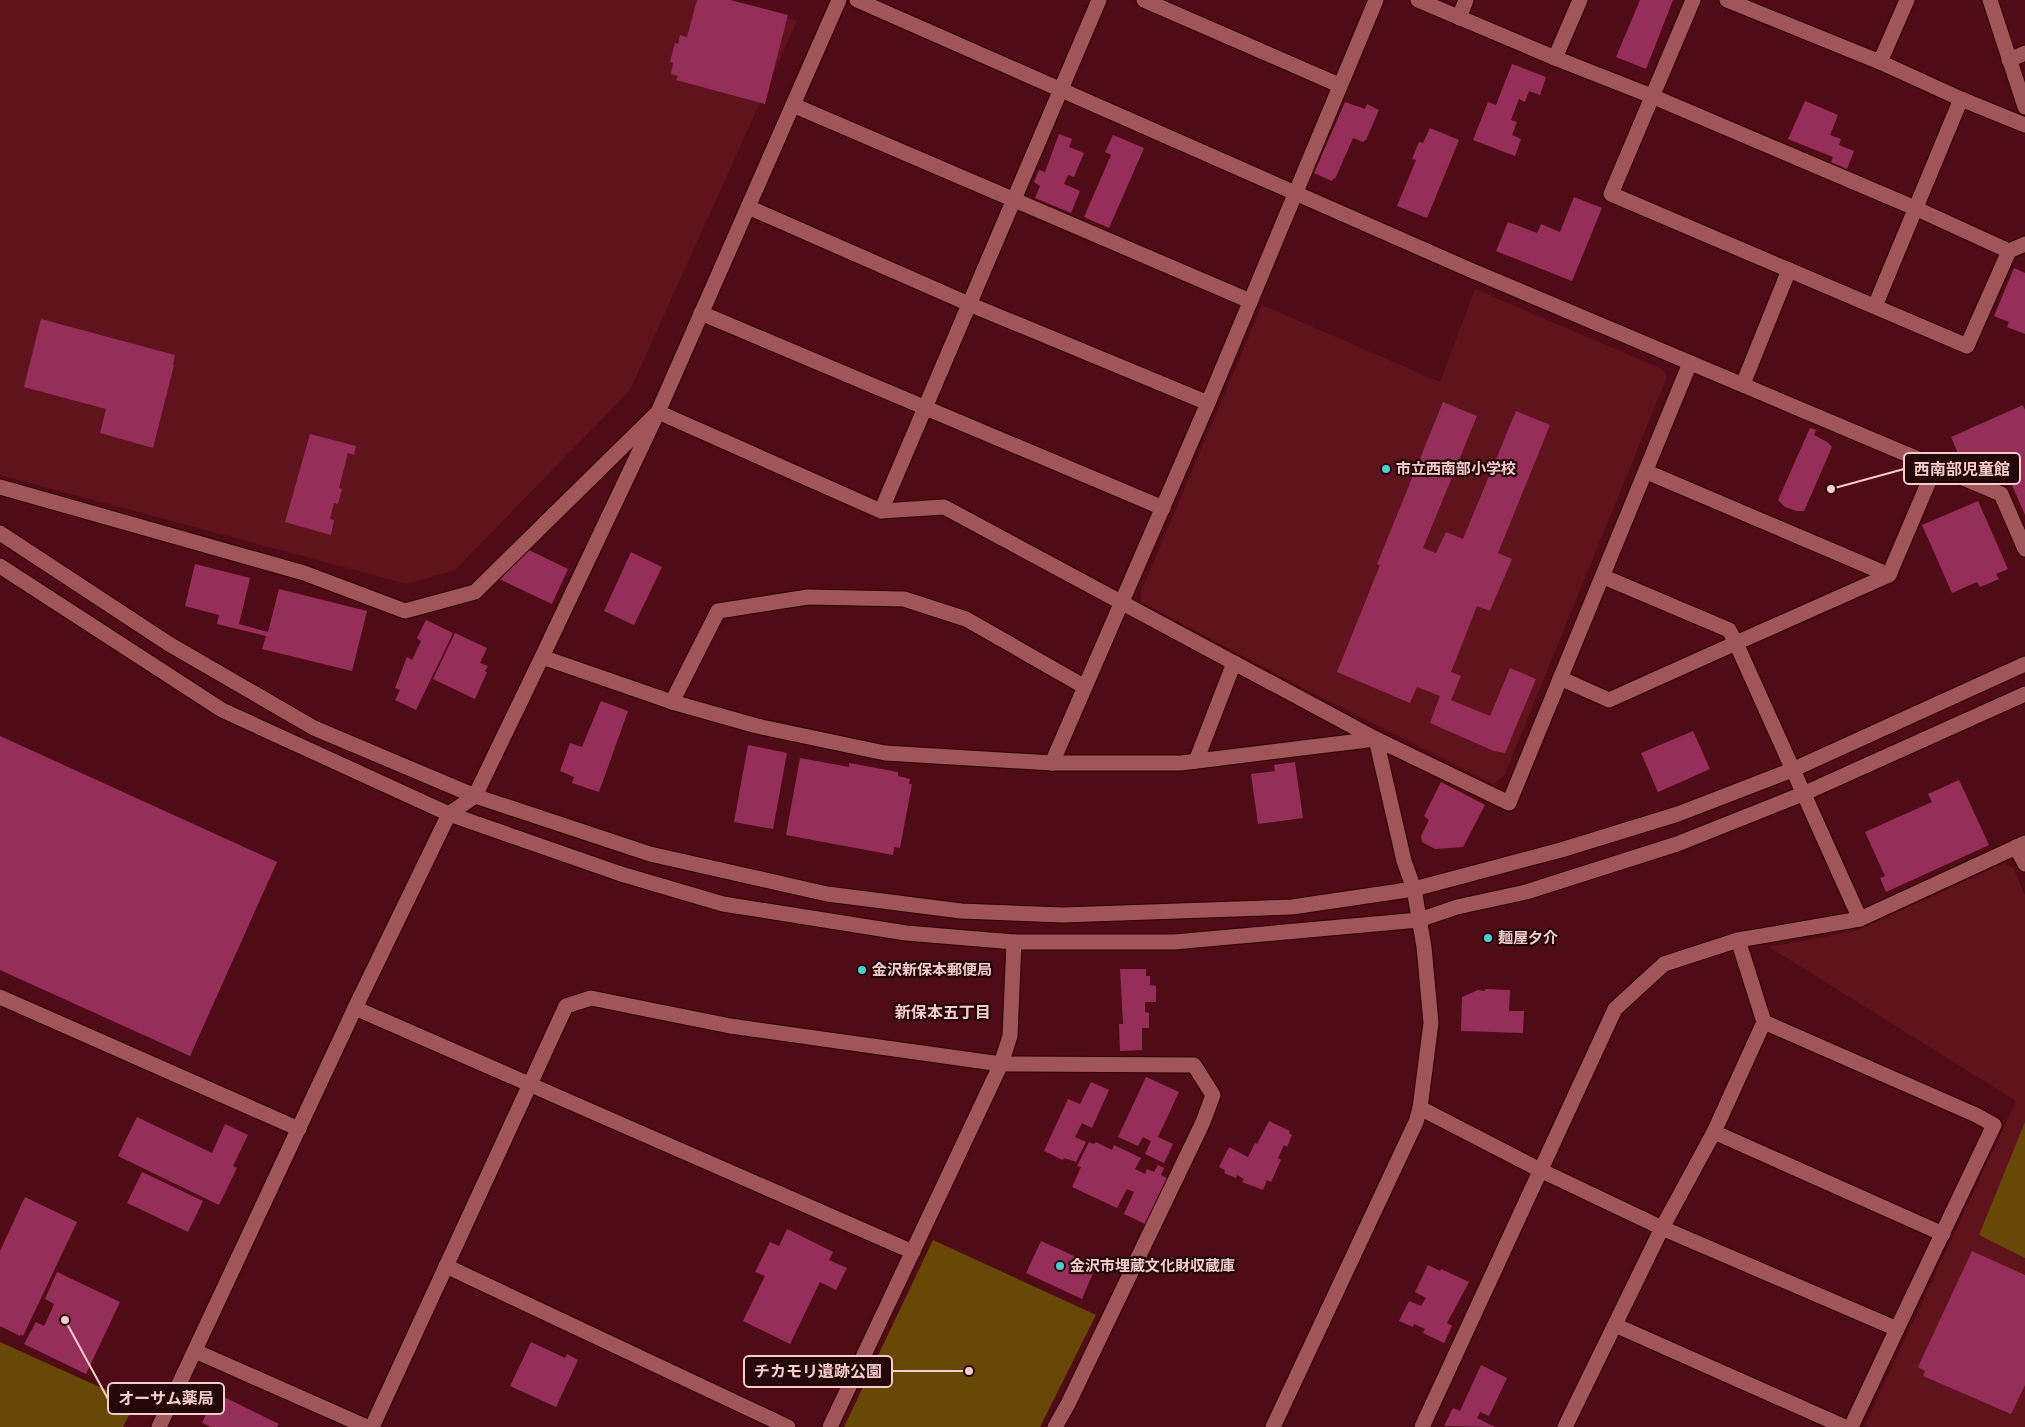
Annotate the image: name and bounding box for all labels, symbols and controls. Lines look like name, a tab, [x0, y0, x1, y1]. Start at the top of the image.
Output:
callout: 西南部児童館	[1904, 453, 2020, 484]
place label: 市立西南部小学校	[1396, 460, 1516, 478]
text: 西南部児童館	[1914, 460, 2010, 479]
marker: 市立西南部小学校	[1380, 463, 1392, 475]
place label: 麺屋夕介	[1498, 929, 1558, 947]
marker: 麺屋夕介	[1482, 932, 1494, 944]
place label: 金沢新保本郵便局	[872, 961, 992, 979]
marker: 金沢新保本郵便局	[856, 964, 868, 976]
district label: 新保本五丁目	[895, 1003, 991, 1022]
place label: 金沢市埋蔵文化財収蔵庫	[1070, 1257, 1235, 1275]
marker: 金沢市埋蔵文化財収蔵庫	[1054, 1260, 1066, 1272]
callout: チカモリ遺跡公園	[744, 1356, 892, 1387]
text: チカモリ遺跡公園	[754, 1362, 882, 1381]
callout: オーサム薬局	[108, 1383, 224, 1414]
text: オーサム薬局	[118, 1389, 214, 1408]

